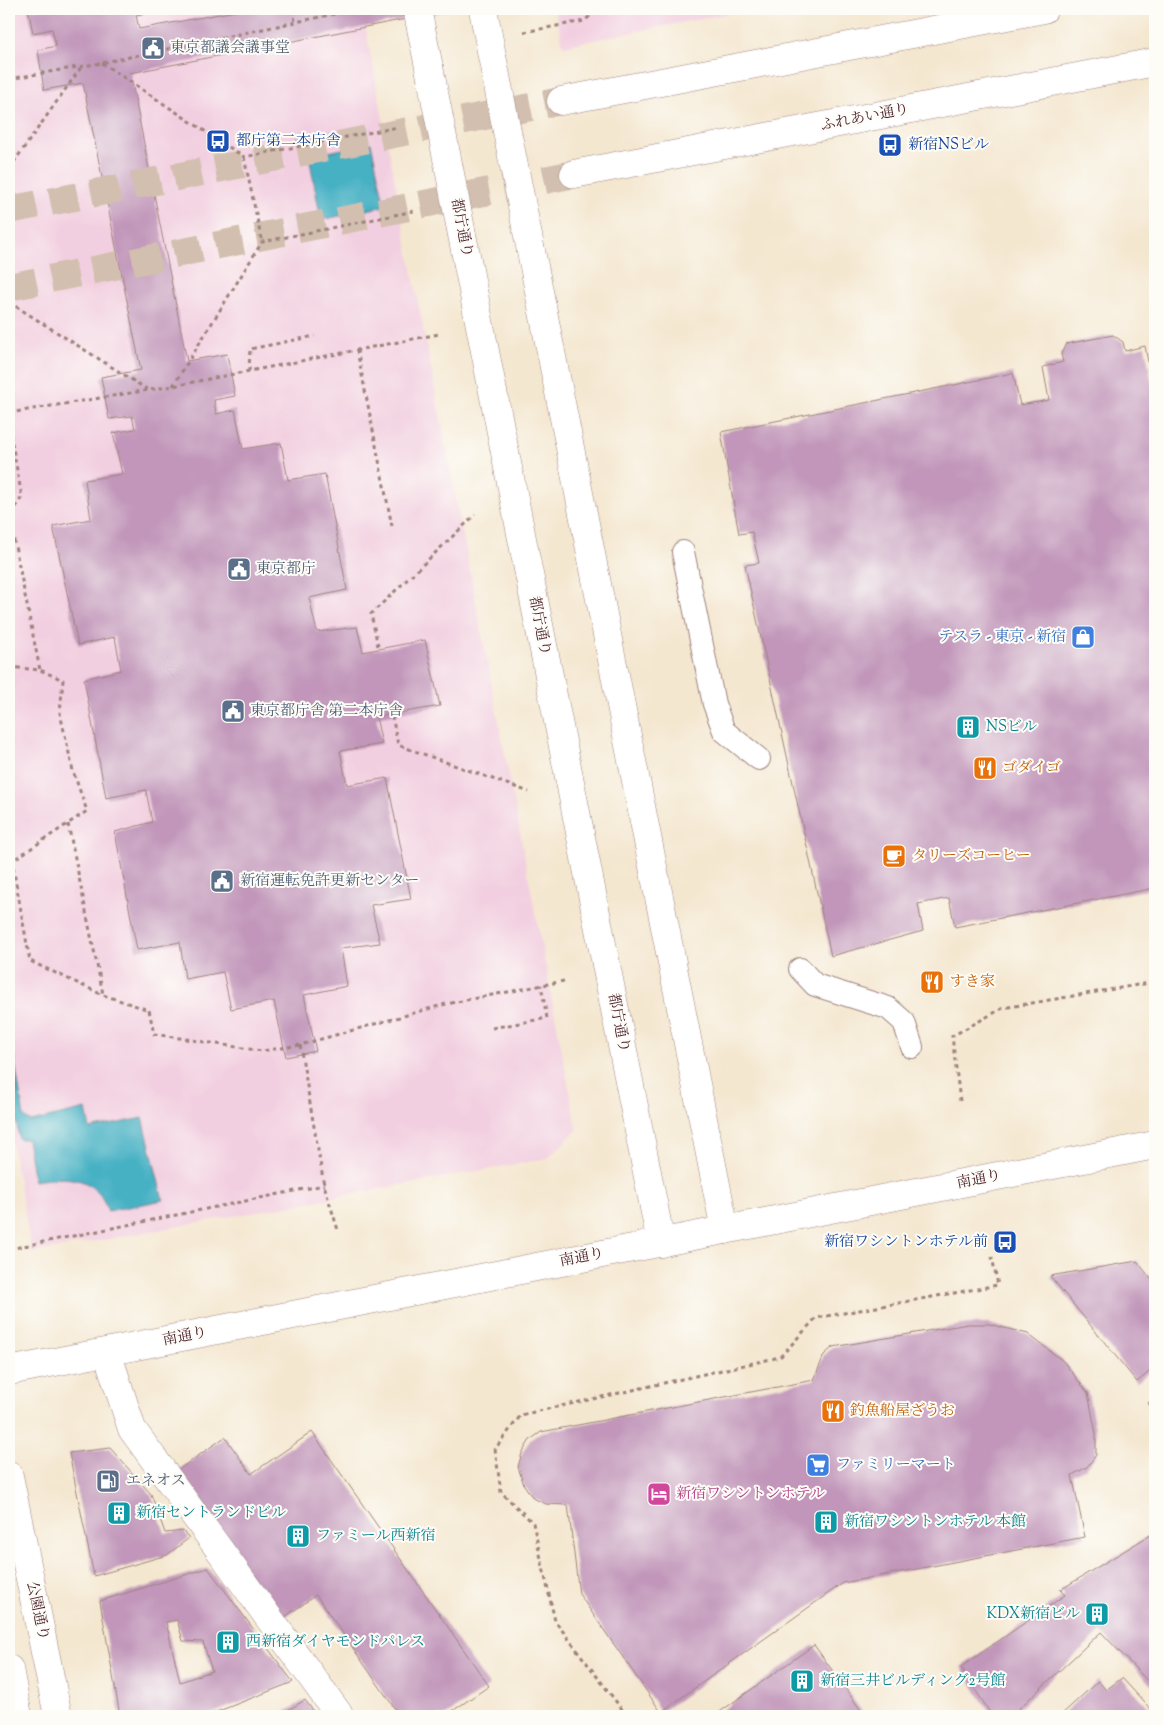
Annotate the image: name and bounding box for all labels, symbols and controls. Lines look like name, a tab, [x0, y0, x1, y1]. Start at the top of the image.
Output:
public building icon: 東京都議会議事堂	[140, 35, 166, 61]
place label: 東京都議会議事堂	[170, 38, 290, 59]
street label: ふれあい通り	[819, 99, 911, 137]
bus stop icon: 都庁第二本庁舎	[205, 128, 231, 154]
place label: 都庁第二本庁舎	[236, 131, 341, 152]
bus stop icon: 新宿NSビル	[877, 132, 903, 158]
place label: 新宿NSビル	[908, 135, 989, 156]
street label: 都庁通り	[445, 197, 477, 259]
public building icon: 東京都庁	[226, 556, 252, 582]
place label: 東京都庁	[256, 559, 316, 580]
street label: 都庁通り	[523, 595, 555, 657]
shop icon: テスラ - 東京 - 新宿	[1070, 624, 1096, 650]
place label: テスラ - 東京 - 新宿	[939, 627, 1066, 648]
public building icon: 東京都庁舎 第二本庁舎	[220, 698, 246, 724]
place label: 東京都庁舎 第二本庁舎	[250, 701, 403, 722]
building icon: NSビル	[955, 714, 981, 740]
place label: NSビル	[986, 717, 1037, 738]
restaurant icon: ゴダイゴ	[972, 755, 998, 781]
place label: ゴダイゴ	[1002, 758, 1061, 779]
cafe icon: タリーズコーヒー	[881, 843, 907, 869]
place label: タリーズコーヒー	[912, 846, 1031, 867]
public building icon: 新宿運転免許更新センター	[209, 868, 235, 894]
place label: 新宿運転免許更新センター	[240, 871, 419, 892]
restaurant icon: すき家	[919, 969, 945, 995]
place label: すき家	[950, 972, 995, 993]
street label: 都庁通り	[602, 992, 634, 1054]
street label: 南通り	[955, 1165, 1003, 1195]
bus stop icon: 新宿ワシントンホテル前	[992, 1229, 1018, 1255]
place label: 新宿ワシントンホテル前	[824, 1232, 988, 1253]
street label: 南通り	[558, 1243, 606, 1273]
street label: 南通り	[161, 1322, 209, 1352]
restaurant icon: 釣魚船屋ざうお	[820, 1398, 846, 1424]
place label: 釣魚船屋ざうお	[850, 1401, 955, 1422]
supermarket icon: ファミリーマート	[805, 1452, 831, 1478]
place label: ファミリーマート	[836, 1455, 956, 1476]
fuel station icon: エネオス	[95, 1468, 121, 1494]
place label: エネオス	[126, 1471, 186, 1492]
hotel icon: 新宿ワシントンホテル	[646, 1481, 672, 1507]
place label: 新宿ワシントンホテル	[676, 1484, 825, 1505]
building icon: 新宿セントランドビル	[106, 1500, 132, 1526]
place label: 新宿セントランドビル	[136, 1503, 286, 1524]
building icon: 新宿ワシントンホテル 本館	[813, 1509, 839, 1535]
place label: 新宿ワシントンホテル 本館	[844, 1512, 1026, 1533]
building icon: ファミール西新宿	[285, 1523, 311, 1549]
place label: ファミール西新宿	[316, 1526, 435, 1547]
street label: 公園通り	[20, 1579, 54, 1643]
building icon: KDX新宿ビル	[1084, 1601, 1110, 1627]
place label: KDX新宿ビル	[986, 1604, 1080, 1625]
building icon: 西新宿ダイヤモンドパレス	[215, 1629, 241, 1655]
place label: 西新宿ダイヤモンドパレス	[246, 1632, 425, 1653]
building icon: 新宿三井ビルディング2号館	[789, 1668, 815, 1694]
place label: 新宿三井ビルディング2号館	[820, 1671, 1006, 1692]

